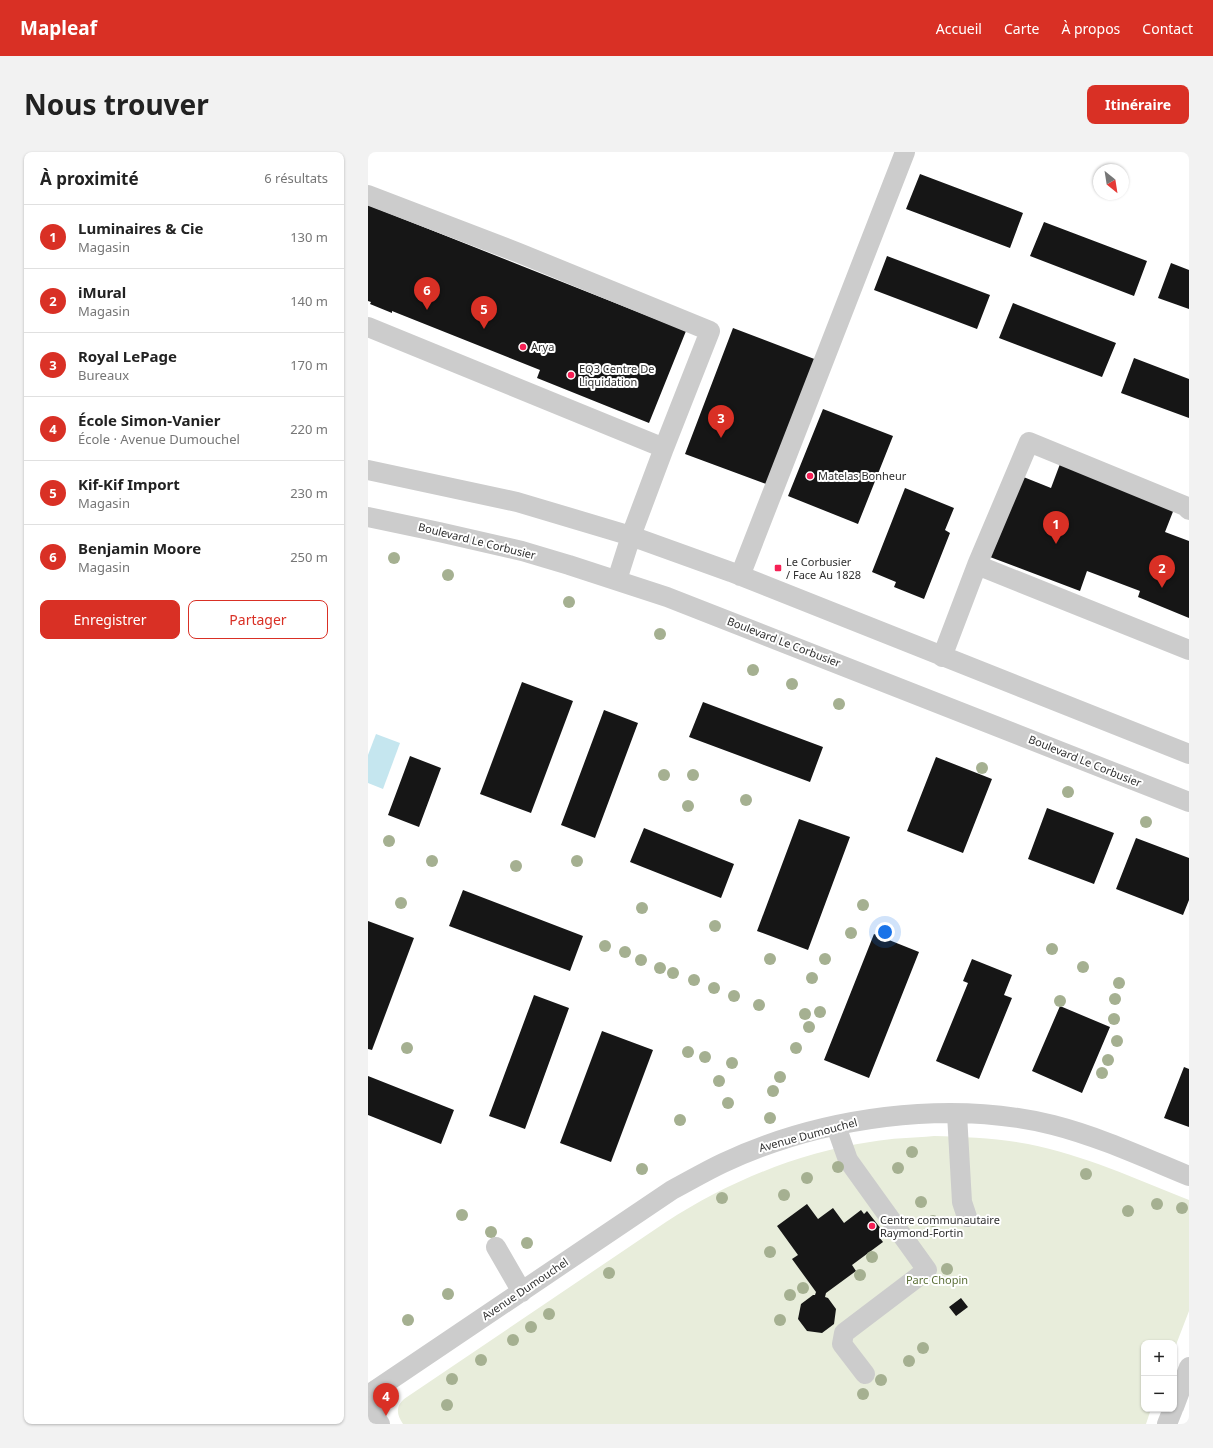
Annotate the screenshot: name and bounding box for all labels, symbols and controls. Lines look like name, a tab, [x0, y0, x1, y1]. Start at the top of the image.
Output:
text: Mapleaf	[20, 15, 97, 41]
text: Accueil	[936, 19, 982, 38]
text: Carte	[1004, 19, 1039, 38]
text: À propos	[1061, 19, 1120, 38]
text: Contact	[1142, 19, 1193, 38]
text: Nous trouver	[24, 85, 209, 123]
button: Itinéraire	[1087, 85, 1189, 124]
north arrow	[1093, 164, 1129, 200]
text: À proximité	[40, 167, 139, 190]
text: 6 résultats	[264, 169, 328, 187]
text: Luminaires & Cie	[78, 218, 203, 238]
text: 1	[49, 228, 57, 246]
text: 130 m	[290, 228, 328, 246]
text: Magasin	[78, 238, 130, 256]
pin: 6	[414, 277, 440, 310]
text: iMural	[78, 282, 126, 302]
text: 2	[49, 292, 57, 310]
text: 140 m	[290, 292, 328, 310]
pin: 5	[471, 296, 497, 329]
text: Magasin	[78, 302, 130, 320]
place label: Arya	[531, 339, 554, 354]
marker: Arya	[518, 342, 528, 352]
text: Royal LePage	[78, 346, 177, 366]
text: 3	[49, 356, 57, 374]
text: 170 m	[290, 356, 328, 374]
place label: EQ3 Centre De Liquidation	[579, 361, 654, 389]
text: Bureaux	[78, 366, 129, 384]
marker: EQ3 Centre De Liquidation	[566, 370, 576, 380]
pin: 3	[708, 405, 734, 438]
text: École Simon-Vanier	[78, 410, 220, 430]
text: 4	[49, 420, 57, 438]
text: 220 m	[290, 420, 328, 438]
text: École · Avenue Dumouchel	[78, 430, 240, 448]
place label: Matelas Bonheur	[818, 468, 907, 483]
marker: Matelas Bonheur	[805, 471, 815, 481]
text: Kif-Kif Import	[78, 474, 180, 494]
text: 5	[49, 484, 57, 502]
text: 230 m	[290, 484, 328, 502]
text: Magasin	[78, 494, 130, 512]
pin: 1	[1043, 511, 1069, 544]
street label: Boulevard Le Corbusier	[417, 519, 538, 562]
text: Benjamin Moore	[78, 538, 201, 558]
text: 6	[49, 548, 57, 566]
text: 250 m	[290, 548, 328, 566]
place label: Le Corbusier / Face Au 1828	[786, 554, 861, 582]
pin: 2	[1149, 555, 1175, 588]
text: Magasin	[78, 558, 130, 576]
marker: Le Corbusier / Face Au 1828	[773, 563, 783, 573]
button: Enregistrer	[40, 600, 180, 639]
button: Partager	[188, 600, 328, 639]
street label: Boulevard Le Corbusier	[725, 613, 844, 670]
street label: Boulevard Le Corbusier	[1027, 731, 1144, 790]
your location	[875, 922, 895, 942]
street label: Avenue Dumouchel	[757, 1114, 859, 1155]
place label: Centre communautaire Raymond-Fortin	[880, 1212, 1000, 1240]
marker: Centre communautaire Raymond-Fortin	[867, 1221, 877, 1231]
street label: Avenue Dumouchel	[479, 1254, 571, 1323]
park label: Parc Chopin	[906, 1272, 968, 1287]
map controls	[1141, 1340, 1177, 1412]
button: +	[1141, 1340, 1177, 1376]
button: −	[1141, 1376, 1177, 1412]
pin: 4	[373, 1383, 399, 1416]

